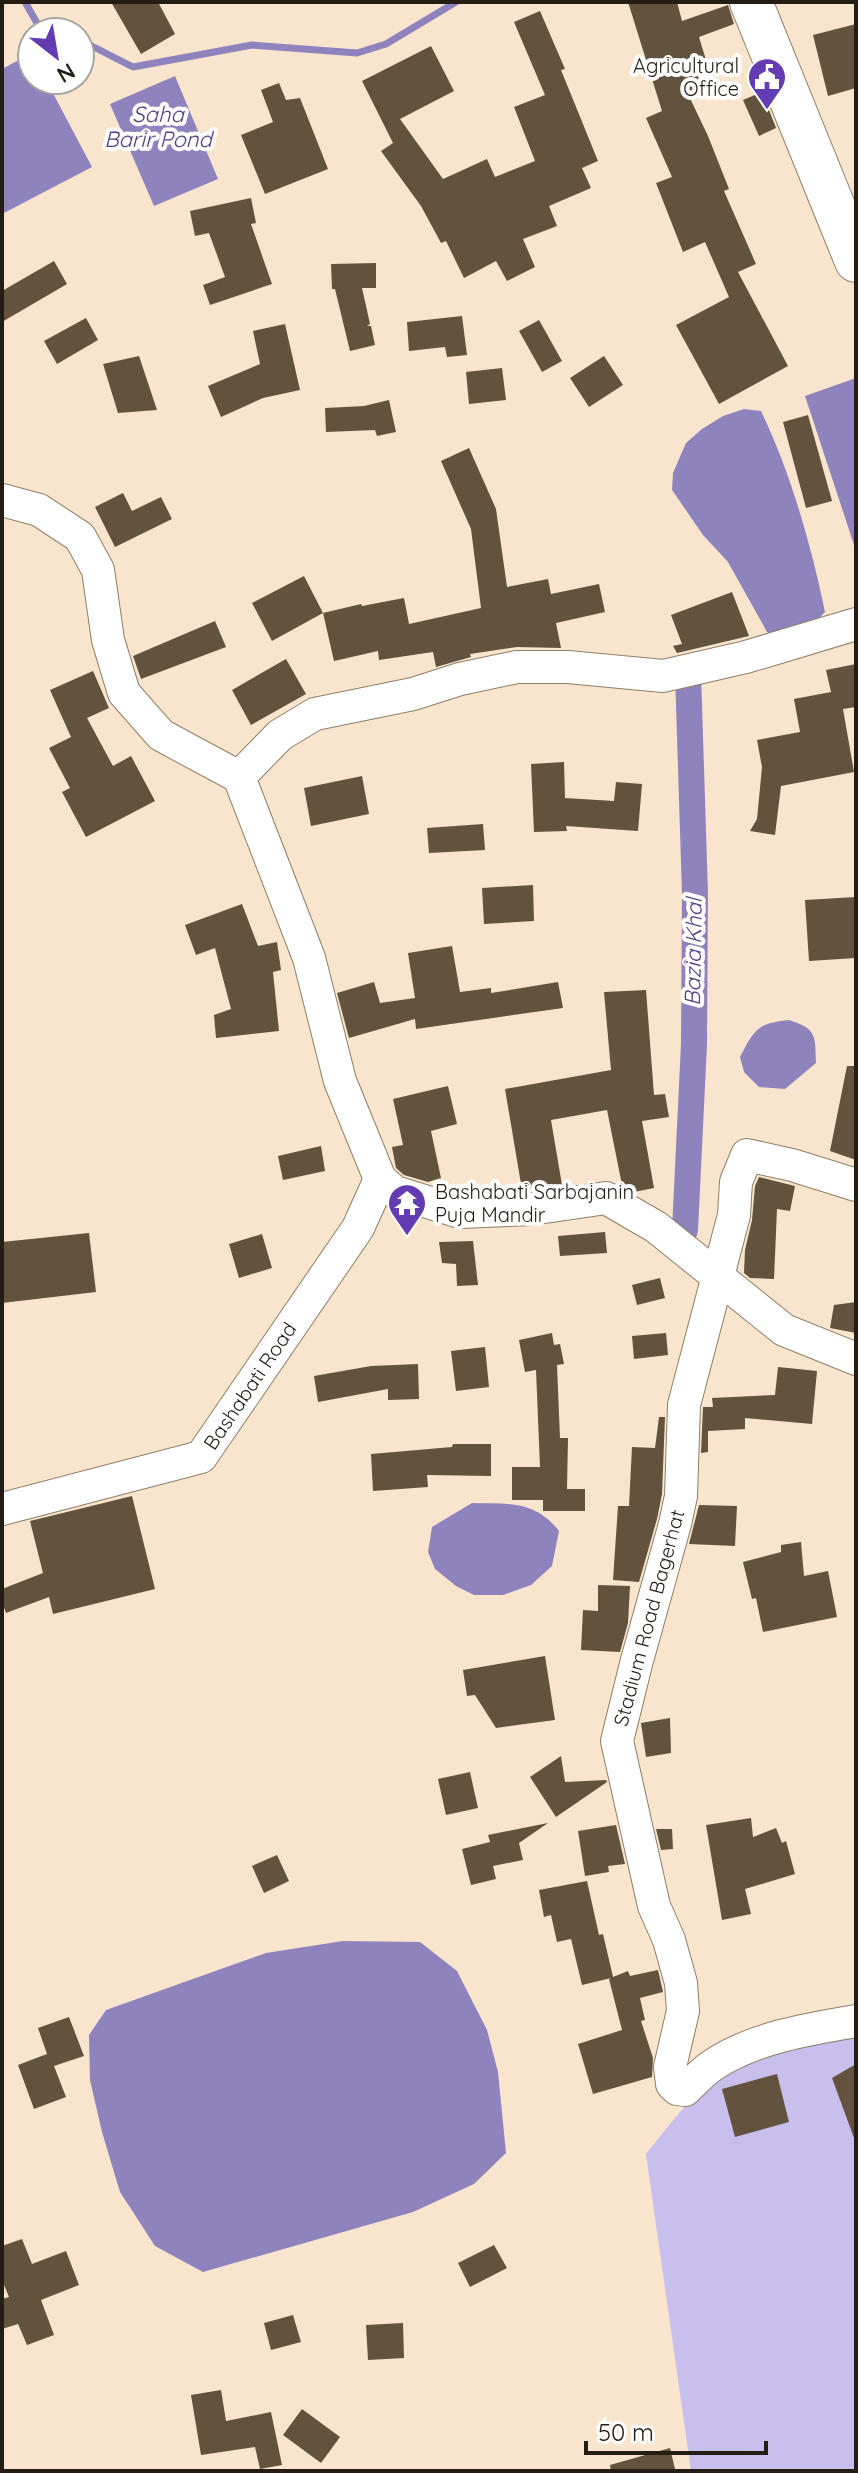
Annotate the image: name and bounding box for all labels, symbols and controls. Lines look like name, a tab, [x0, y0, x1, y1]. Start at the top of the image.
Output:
north arrow	[16, 16, 96, 96]
place label: Agricultural Office	[633, 53, 739, 101]
public building icon: Agricultural Office	[746, 56, 788, 111]
text: N	[52, 57, 80, 89]
water label: Saha Barir Pond	[104, 100, 214, 153]
water label: Bazia Khal	[678, 895, 708, 1006]
place label: Bashabati Sarbajanin Puja Mandir	[435, 1179, 634, 1227]
temple icon: Bashabati Sarbajanin Puja Mandir	[386, 1182, 428, 1237]
street label: Bashabati Road	[198, 1317, 301, 1454]
street label: Stadium Road Bagerhat	[608, 1507, 690, 1729]
scale bar	[586, 2405, 766, 2455]
text: 50 m	[598, 2417, 654, 2447]

